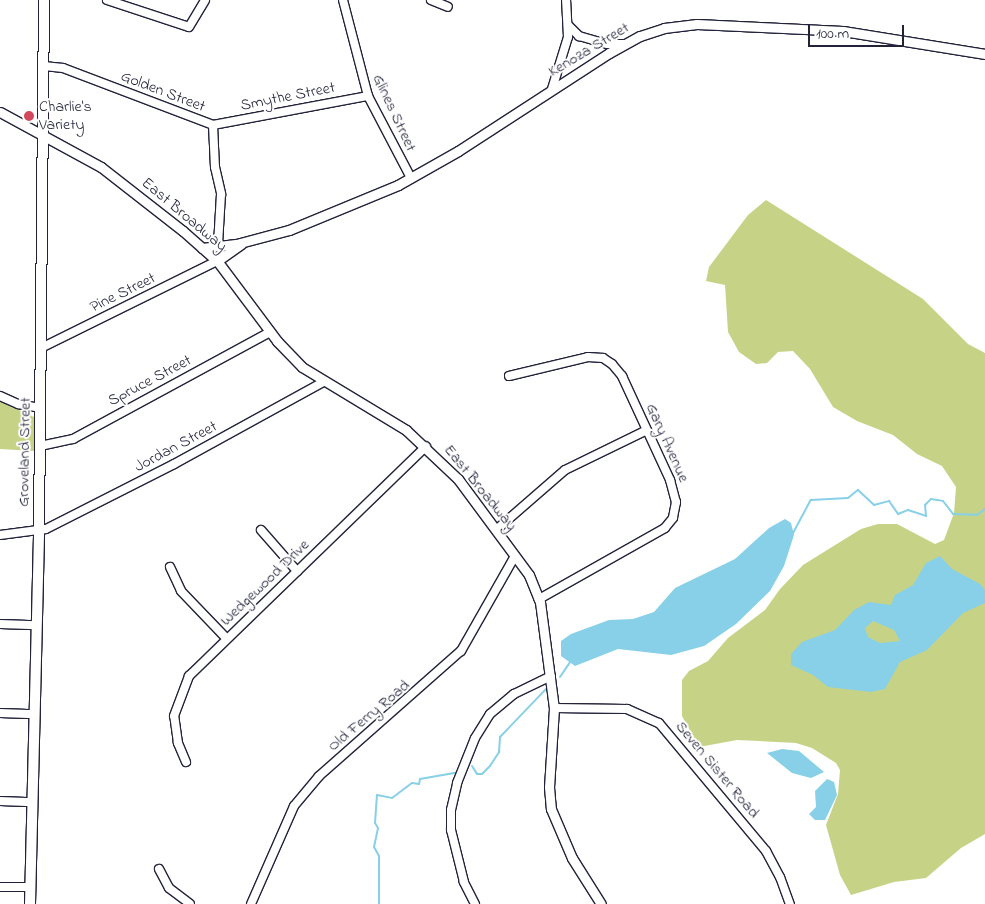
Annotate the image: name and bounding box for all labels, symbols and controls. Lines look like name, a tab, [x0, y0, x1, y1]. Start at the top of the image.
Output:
scale bar	[810, 15, 906, 47]
street label: Kenoza Street	[545, 18, 633, 82]
text: 100 m	[816, 23, 849, 45]
street label: Golden Street	[118, 67, 208, 117]
street label: Glines Street	[368, 71, 420, 155]
street label: Smythe Street	[239, 78, 337, 116]
place label: Charlie's Variety	[39, 97, 92, 135]
marker: Charlie's Variety	[23, 110, 35, 122]
street label: East Broadway	[137, 174, 231, 256]
street label: Pine Street	[87, 269, 159, 317]
street label: Spruce Street	[105, 351, 195, 411]
street label: Groveland Street	[14, 397, 36, 507]
street label: Gary Avenue	[641, 401, 693, 485]
street label: Jordan Street	[131, 417, 221, 477]
street label: East Broadway	[439, 441, 521, 535]
street label: Wedgewood Drive	[217, 536, 313, 630]
street label: Old Ferry Road	[324, 676, 414, 756]
street label: Seven Sister Road	[671, 718, 763, 822]

